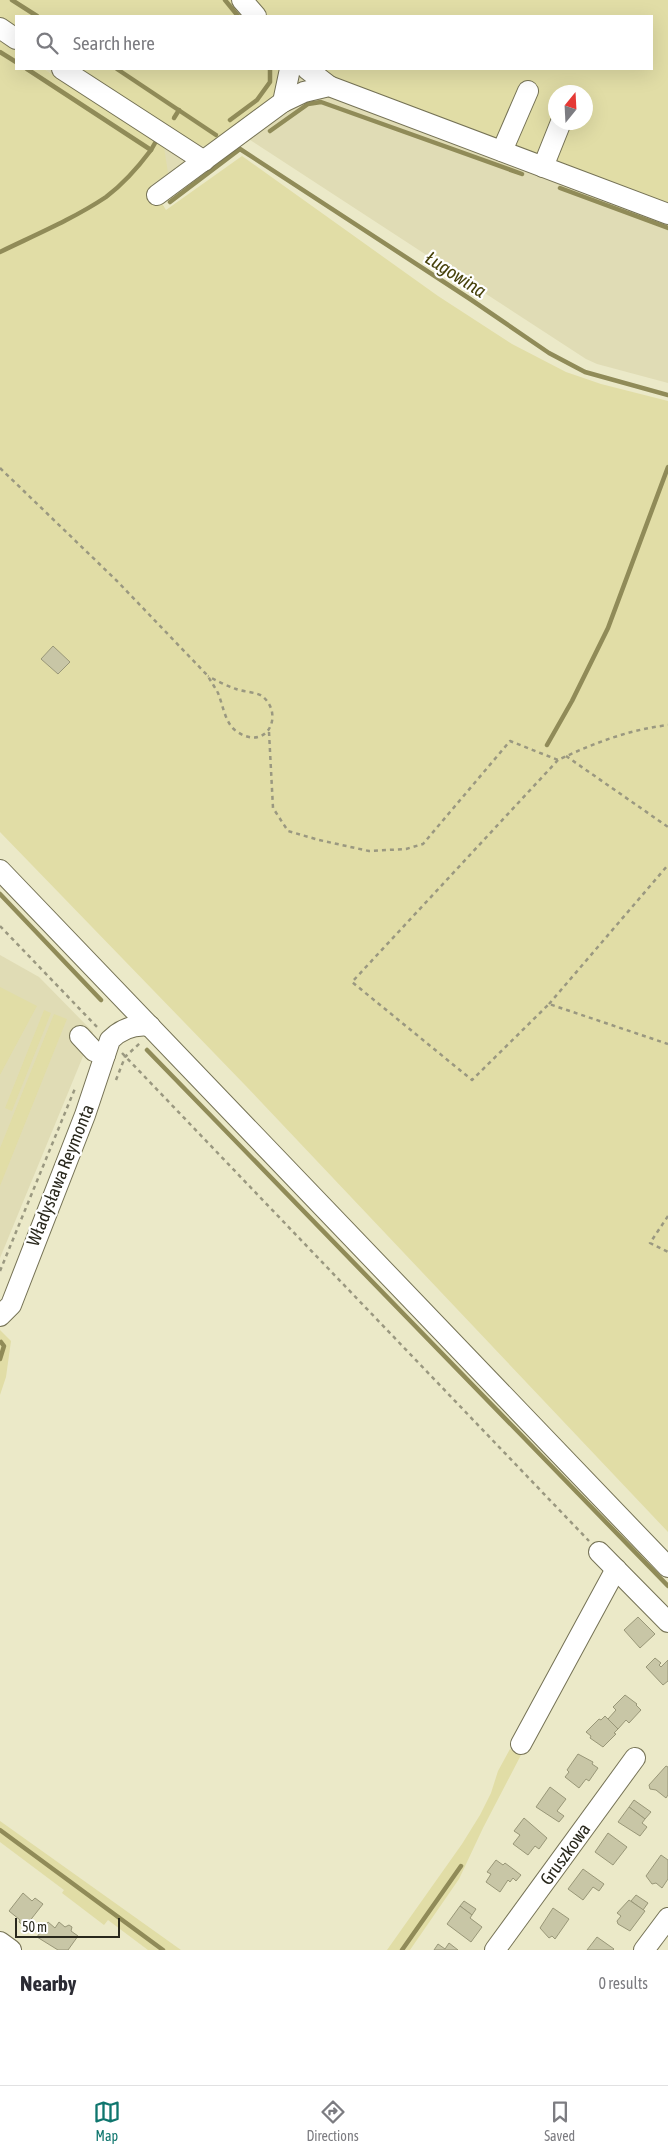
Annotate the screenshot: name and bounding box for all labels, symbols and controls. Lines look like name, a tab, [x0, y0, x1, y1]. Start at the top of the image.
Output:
search box	[15, 15, 653, 70]
icon: search	[33, 29, 61, 57]
text: Search here	[73, 32, 155, 54]
north arrow	[548, 85, 593, 130]
water label: Ługowina	[422, 246, 490, 302]
street label: Władysława Reymonta	[22, 1101, 98, 1249]
street label: Gruszkowa	[536, 1819, 594, 1889]
scale bar	[15, 1915, 120, 1938]
text: 50 m	[22, 1919, 47, 1935]
text: Nearby	[20, 1971, 76, 1995]
text: 0 results	[598, 1974, 648, 1992]
tab: Map	[93, 2098, 121, 2144]
tab: Directions	[306, 2098, 359, 2144]
tab: Saved	[544, 2098, 575, 2144]

